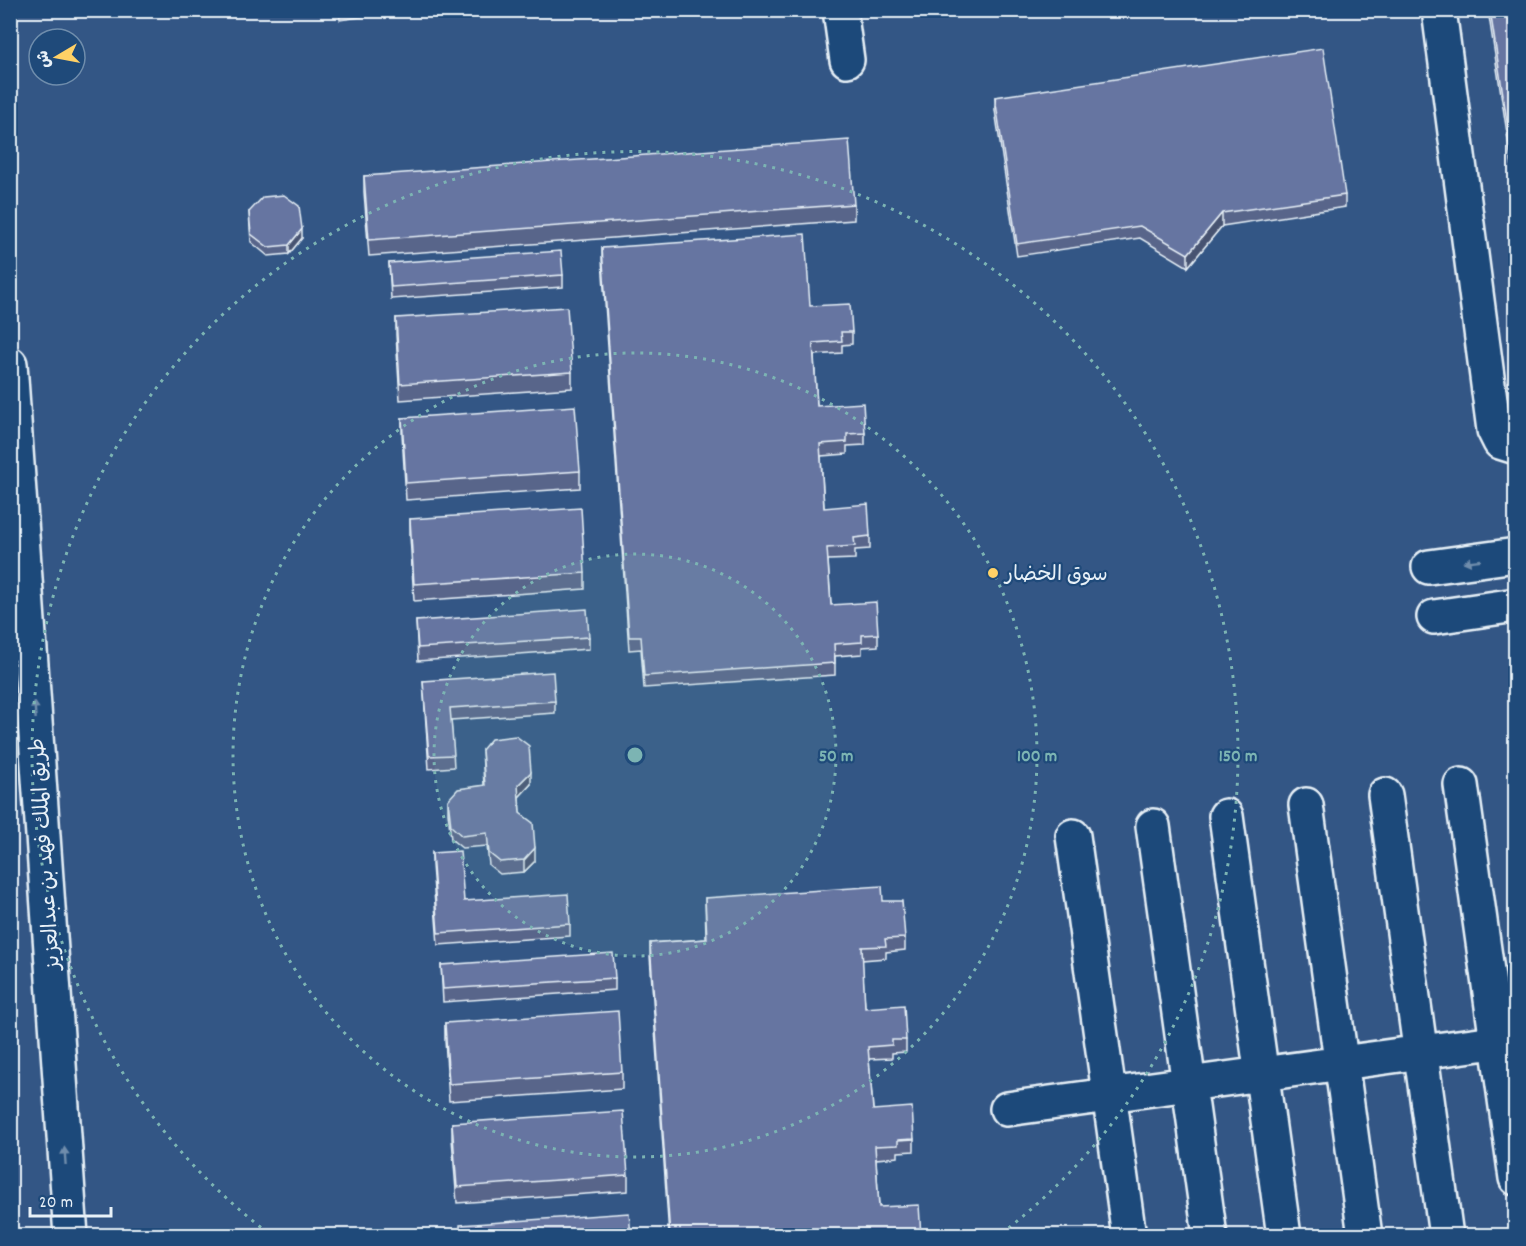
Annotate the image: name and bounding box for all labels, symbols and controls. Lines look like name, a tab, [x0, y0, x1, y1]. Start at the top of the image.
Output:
north arrow	[27, 27, 87, 87]
text: ش	[32, 49, 58, 70]
one-way arrow	[1462, 556, 1481, 566]
place label: سوق الخضار	[1003, 561, 1108, 591]
marker: سوق الخضار	[986, 566, 1000, 580]
one-way arrow	[30, 701, 39, 720]
street label: طريق الملك فهد بن عبدالعزيز	[24, 737, 70, 973]
centre of rings	[625, 745, 645, 765]
text: 50 m	[819, 745, 853, 770]
text: 100 m	[1017, 745, 1057, 770]
text: 150 m	[1219, 745, 1257, 770]
one-way arrow	[61, 1147, 70, 1166]
scale bar	[30, 1180, 111, 1218]
text: 20 m	[39, 1191, 73, 1216]

